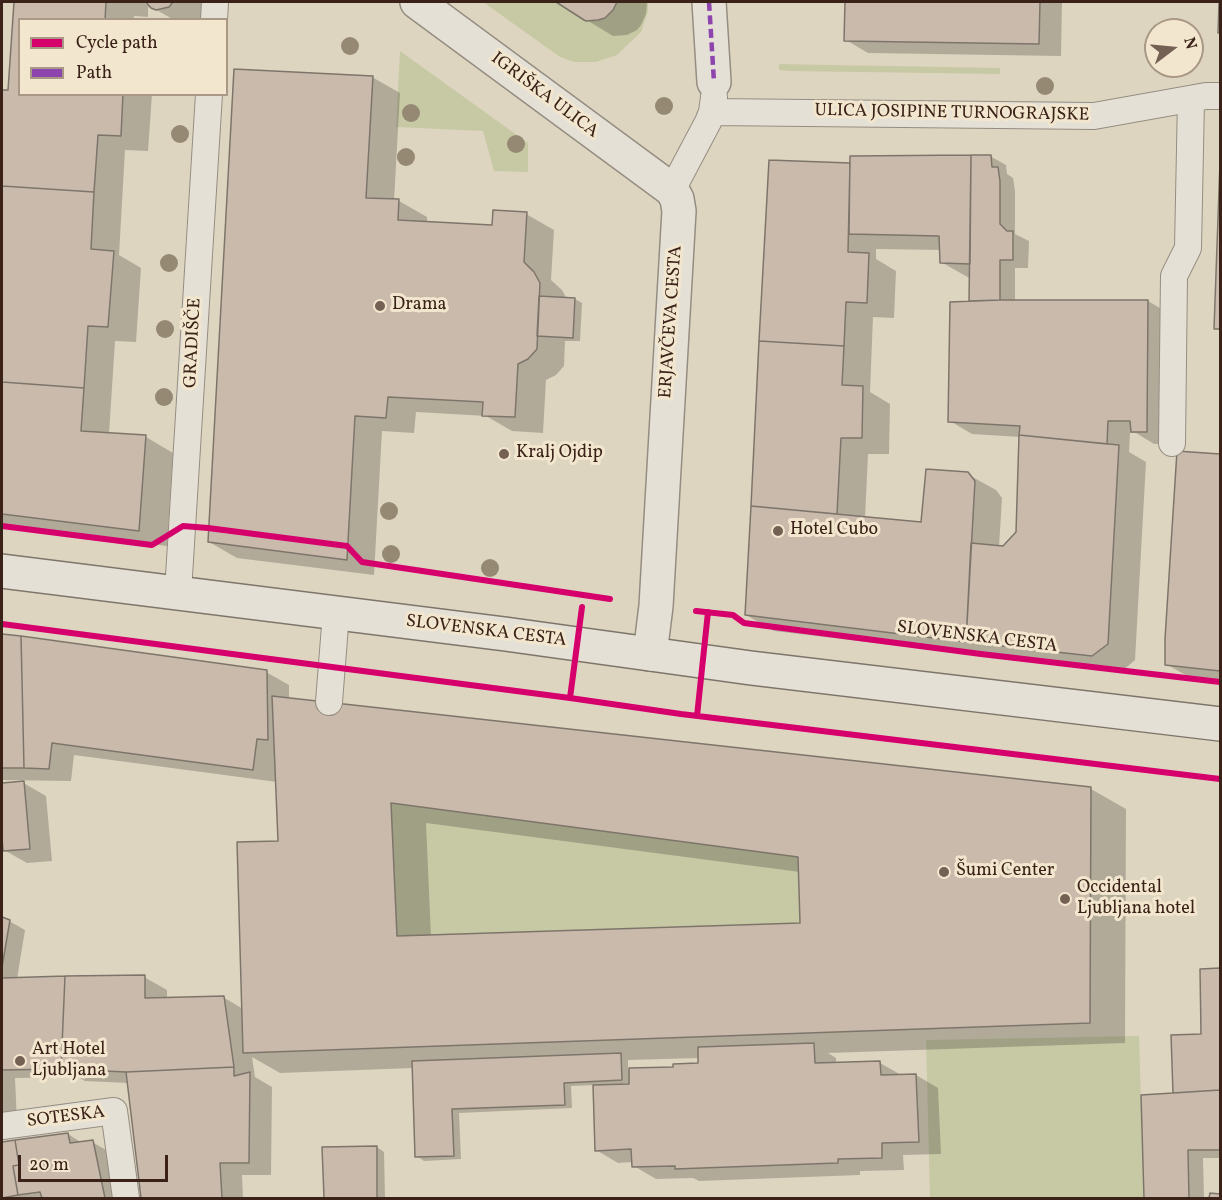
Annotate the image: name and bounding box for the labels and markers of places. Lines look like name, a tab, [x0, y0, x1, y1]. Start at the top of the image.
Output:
place label: Drama	[392, 295, 447, 317]
marker: Drama	[373, 299, 387, 313]
place label: Kralj Ojdip	[516, 443, 603, 465]
marker: Kralj Ojdip	[497, 447, 511, 461]
place label: Hotel Cubo	[790, 520, 878, 542]
marker: Hotel Cubo	[771, 524, 785, 538]
place label: Šumi Center	[956, 861, 1054, 883]
marker: Šumi Center	[937, 865, 951, 879]
place label: Occidental Ljubljana hotel	[1077, 878, 1195, 920]
marker: Occidental Ljubljana hotel	[1058, 892, 1072, 906]
place label: Art Hotel Ljubljana	[32, 1040, 106, 1082]
marker: Art Hotel Ljubljana	[13, 1054, 27, 1068]

